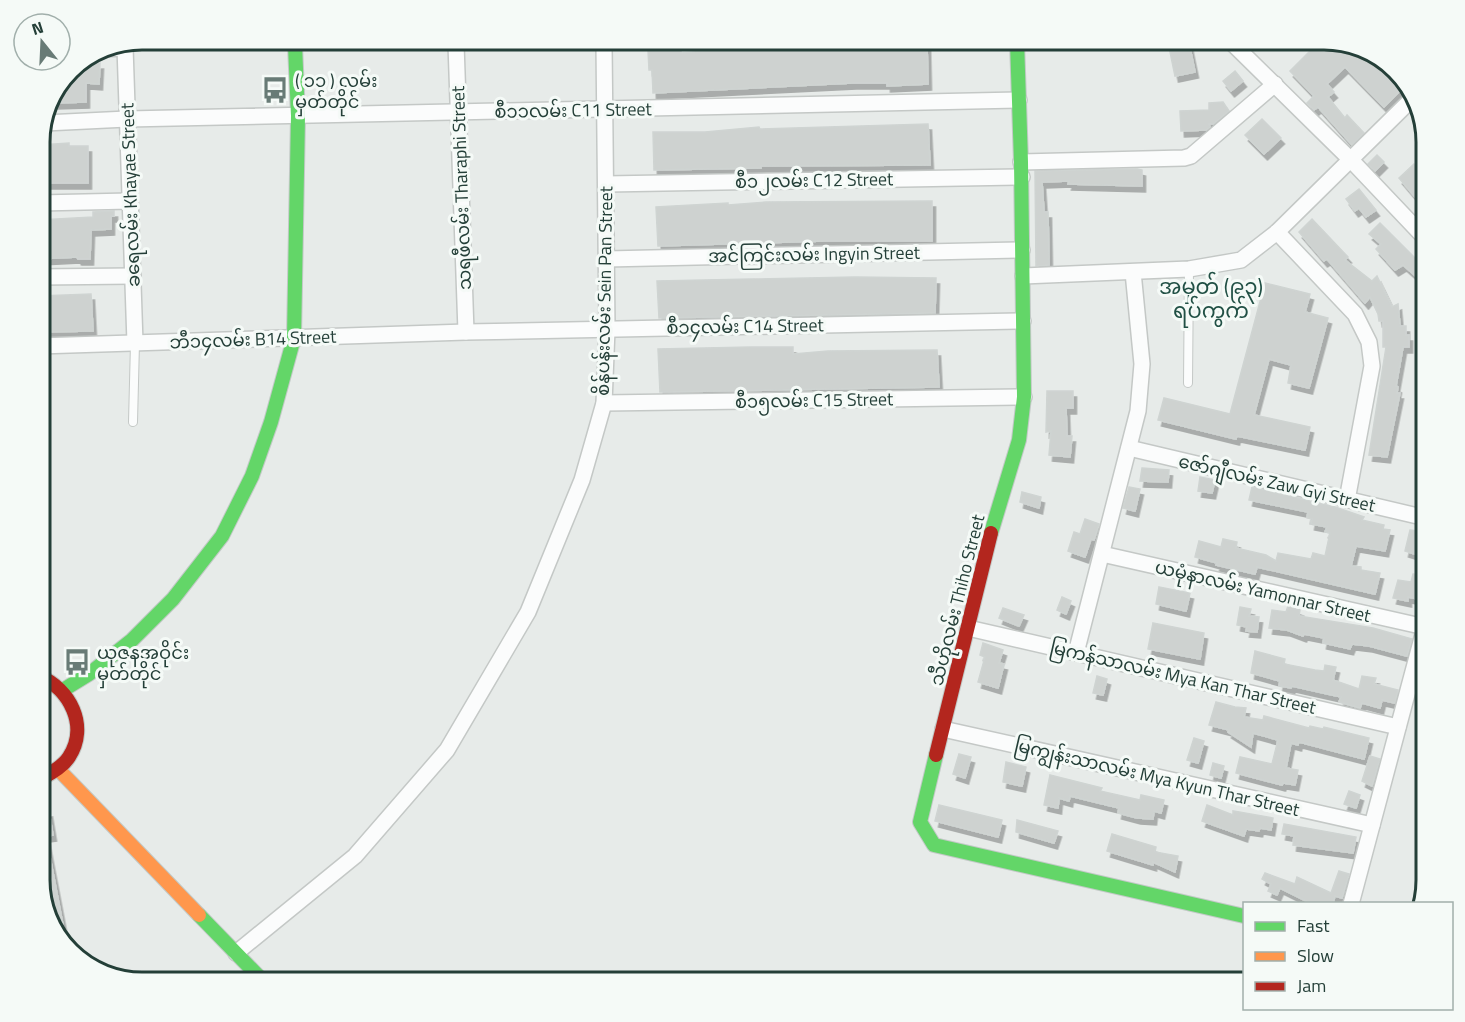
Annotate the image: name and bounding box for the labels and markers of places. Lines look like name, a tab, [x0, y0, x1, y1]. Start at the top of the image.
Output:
place label: ( ၁၁ ) လမ်း မှတ်တိုင်	[295, 67, 377, 117]
bus stop icon: ( ၁၁ ) လမ်း မှတ်တိုင်	[260, 75, 290, 105]
place label: ယုဇနအဝိုင်း မှတ်တိုင်	[97, 639, 189, 689]
bus stop icon: ယုဇနအဝိုင်း မှတ်တိုင်	[62, 647, 92, 677]

